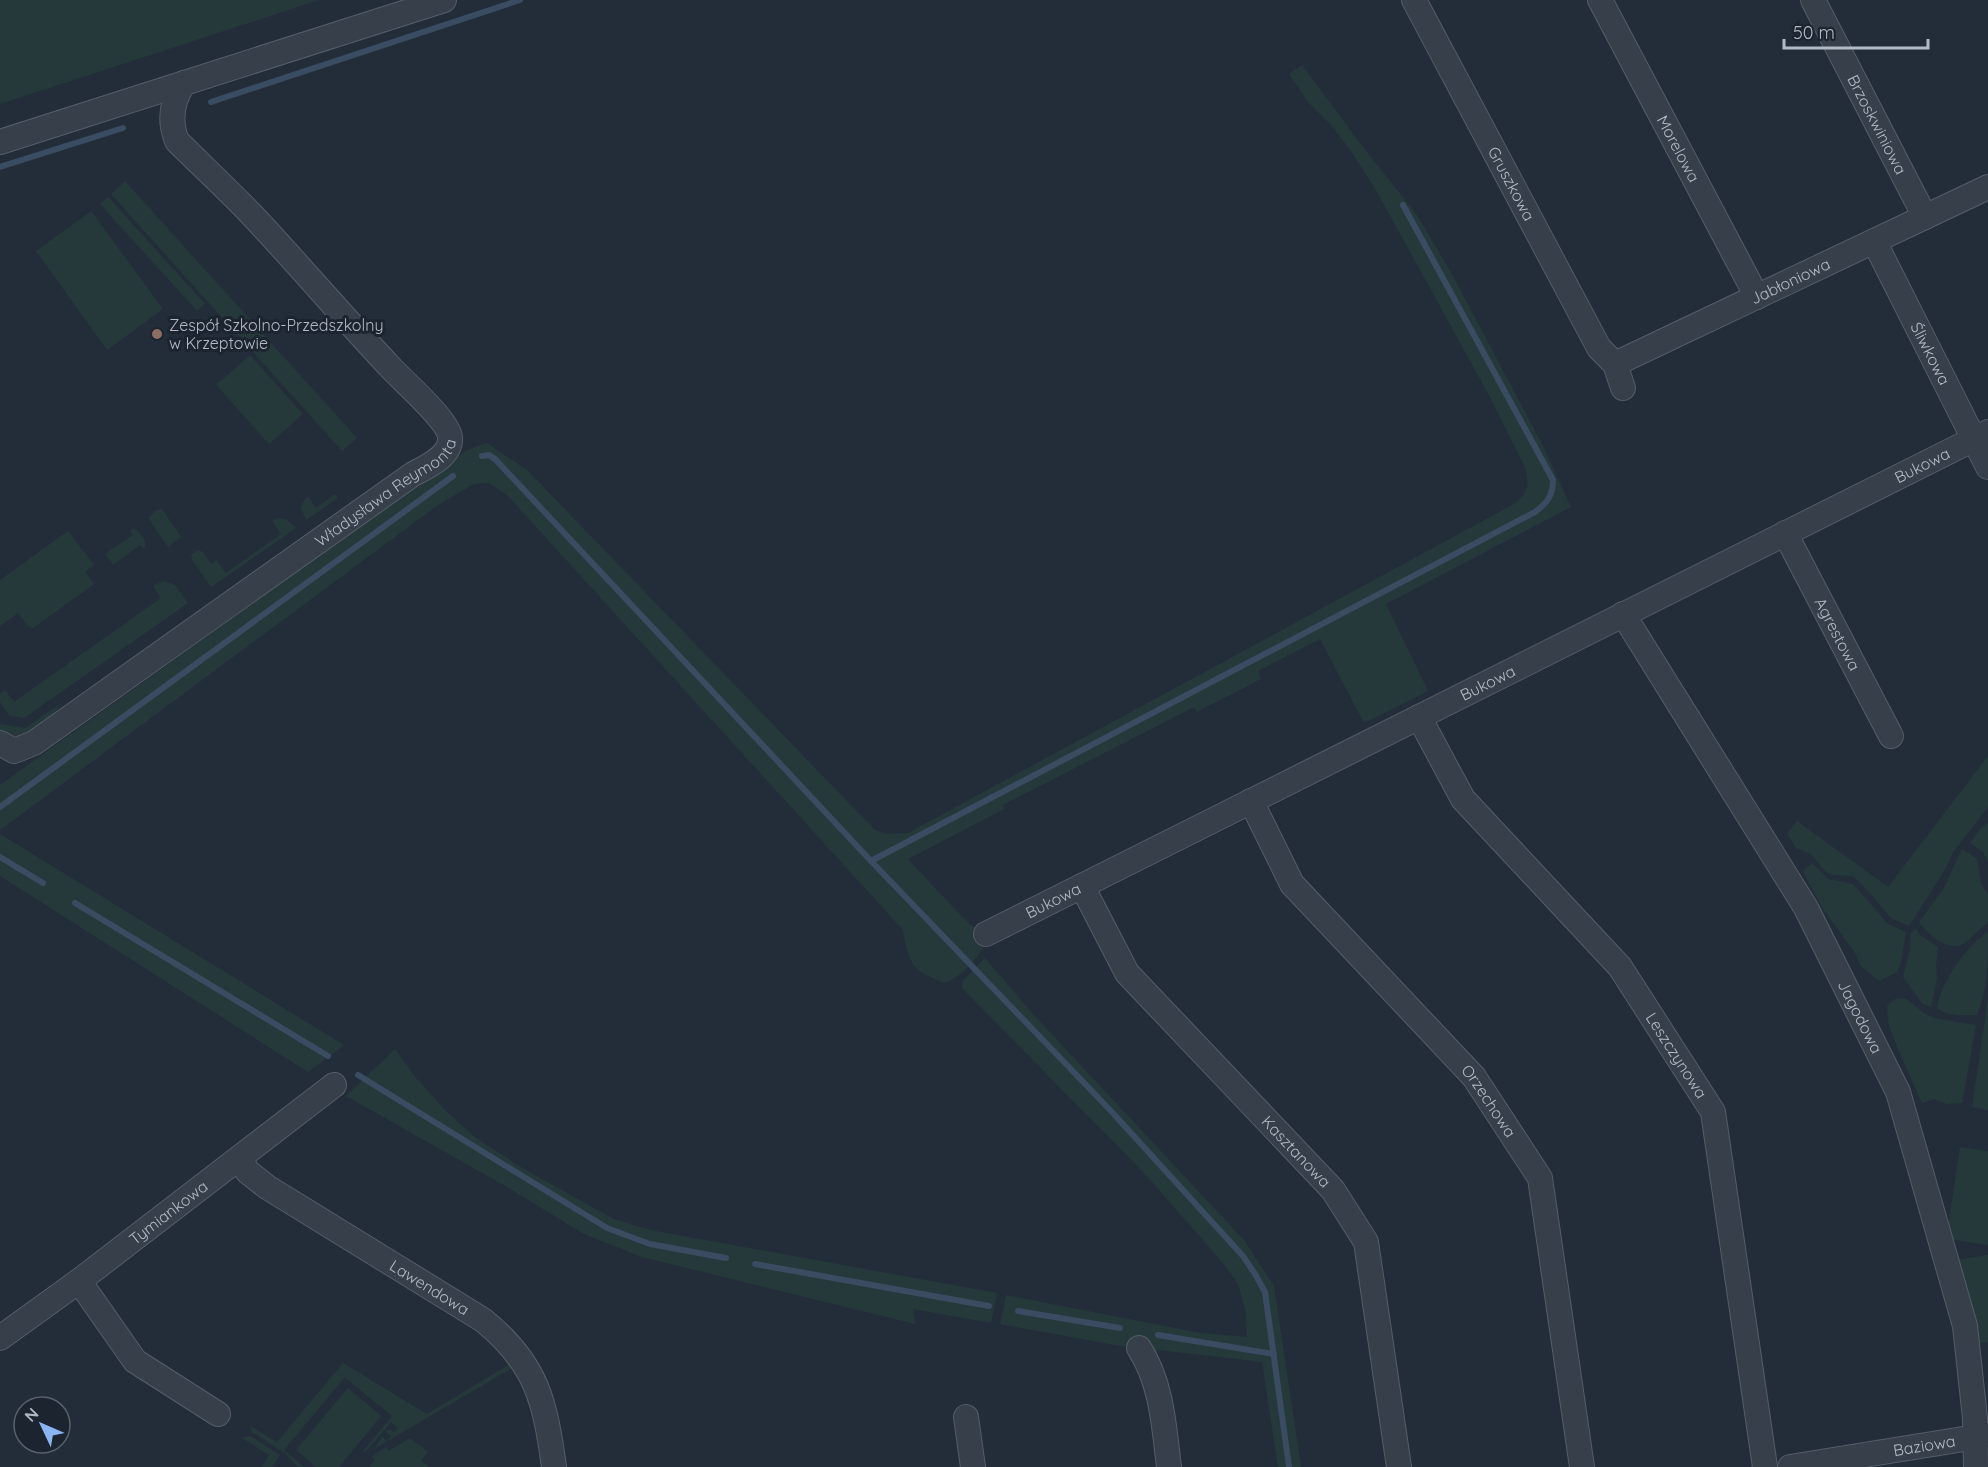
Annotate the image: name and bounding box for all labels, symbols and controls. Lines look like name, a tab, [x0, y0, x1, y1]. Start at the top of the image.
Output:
scale bar	[1784, 12, 1928, 50]
text: 50 m	[1793, 21, 1835, 44]
street label: Brzoskwiniowa	[1843, 71, 1911, 178]
street label: Morelowa	[1653, 112, 1704, 185]
street label: Gruszkowa	[1484, 143, 1540, 224]
street label: Jabłoniowa	[1747, 253, 1833, 308]
place label: Zespół Szkolno-Przedszkolny w Krzeptowie	[169, 315, 383, 353]
street label: Śliwkowa	[1907, 319, 1955, 388]
marker: Zespół Szkolno-Przedszkolny w Krzeptowie	[150, 327, 164, 341]
street label: Władysława Reymonta	[311, 437, 460, 551]
street label: Bukowa	[1891, 443, 1953, 487]
street label: Agrestowa	[1810, 594, 1865, 674]
street label: Bukowa	[1457, 661, 1519, 705]
street label: Bukowa	[1022, 878, 1084, 923]
street label: Jagodowa	[1834, 977, 1887, 1057]
street label: Leszczynowa	[1642, 1009, 1712, 1102]
street label: Orzechowa	[1457, 1060, 1521, 1141]
street label: Kasztanowa	[1258, 1111, 1335, 1192]
street label: Tymiankowa	[125, 1176, 212, 1249]
street label: Lawendowa	[386, 1255, 473, 1319]
north arrow	[12, 1395, 72, 1455]
text: N	[20, 1403, 42, 1426]
street label: Baziowa	[1892, 1430, 1957, 1460]

